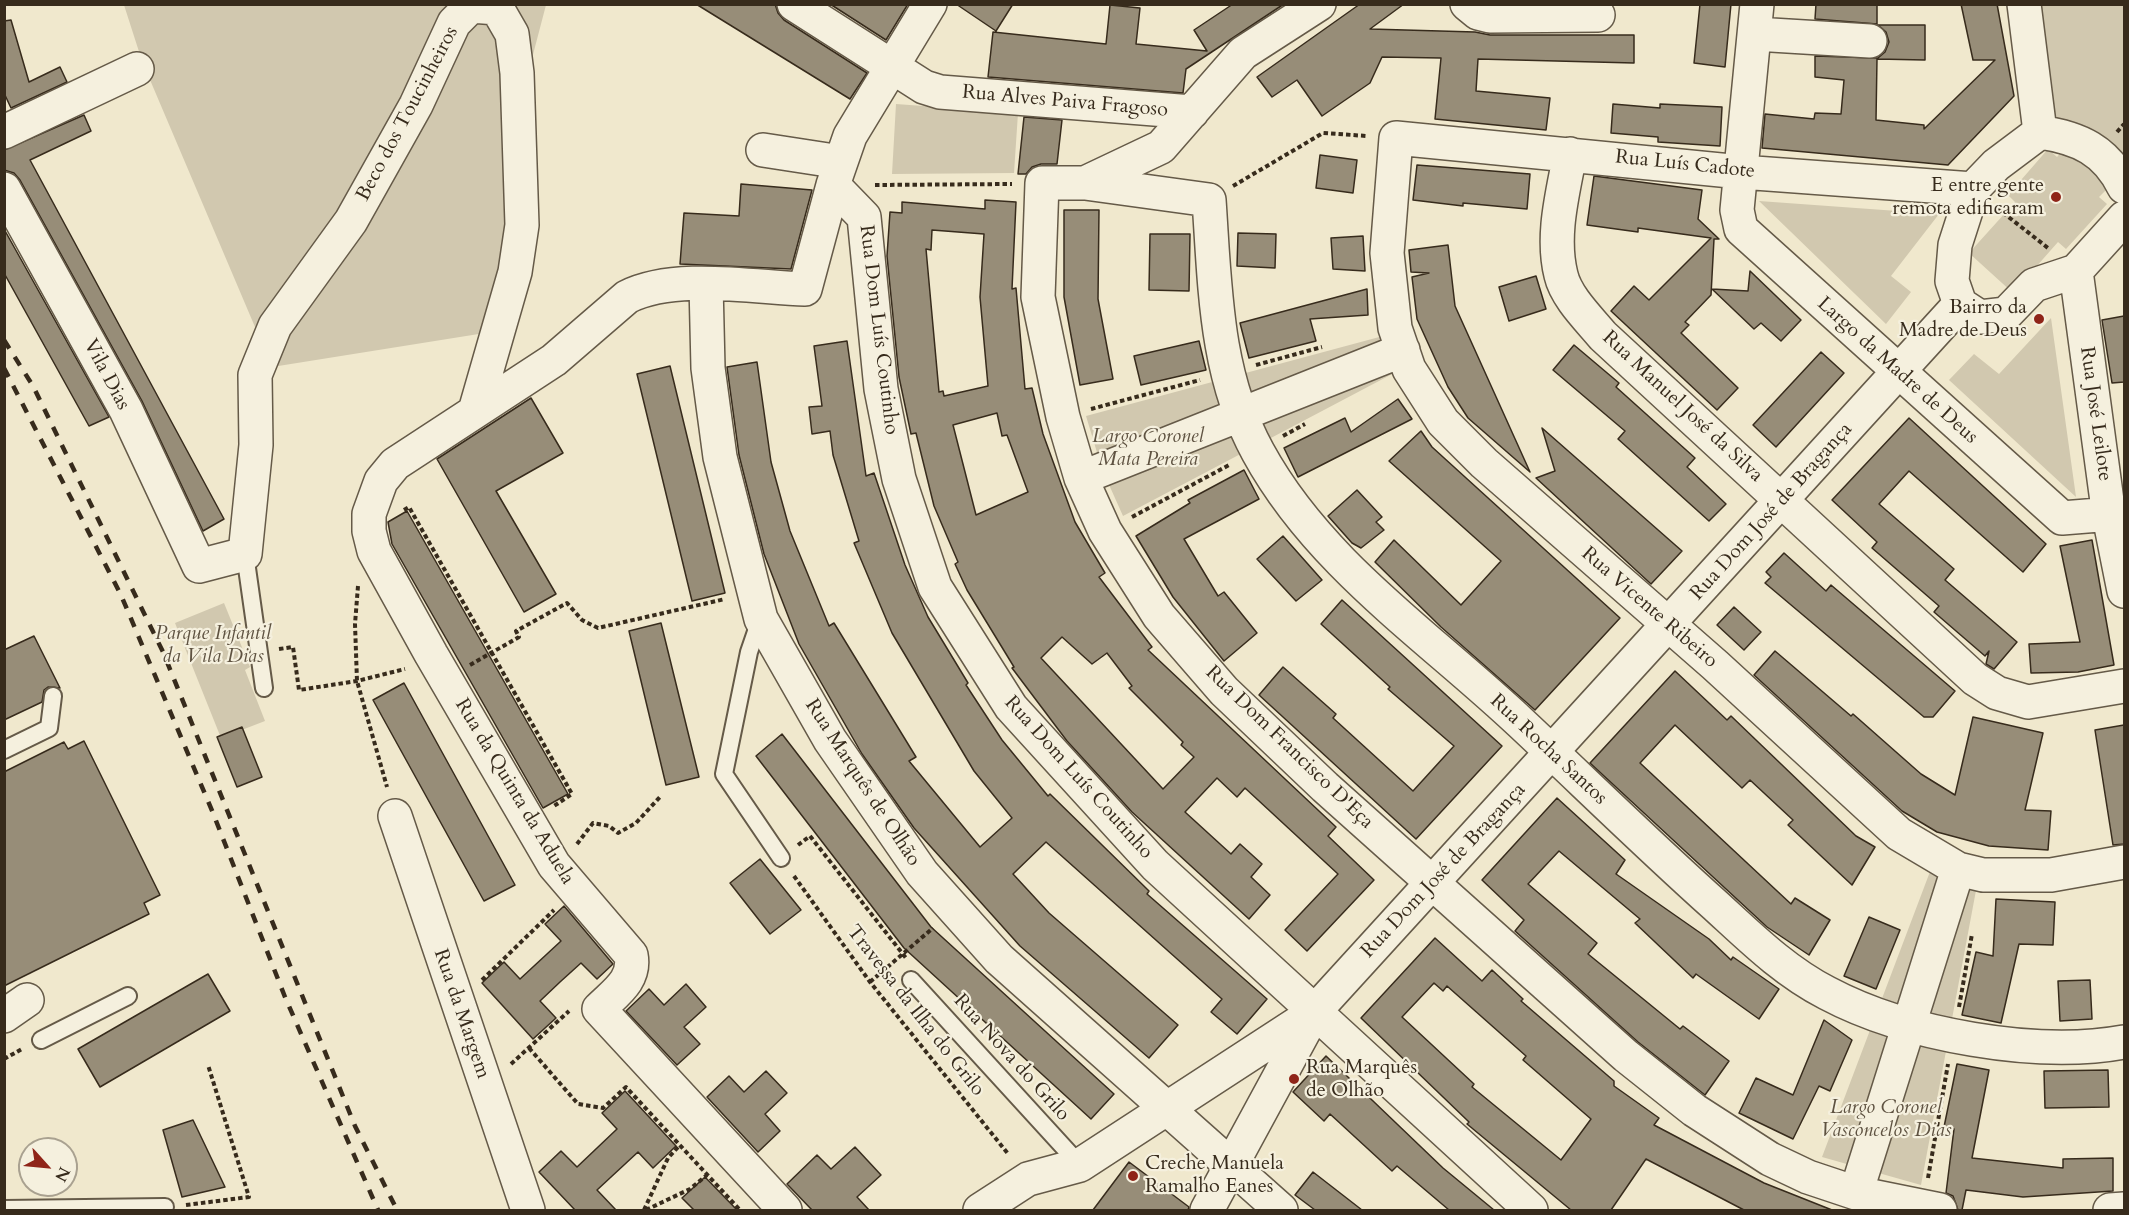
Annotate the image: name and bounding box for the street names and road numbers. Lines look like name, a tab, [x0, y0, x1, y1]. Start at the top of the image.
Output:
street label: Beco dos Toucinheiros	[352, 22, 464, 206]
street label: Rua Alves Paiva Fragoso	[961, 81, 1169, 123]
street label: Rua Luís Cadote	[1614, 146, 1756, 184]
street label: Rua Dom Luís Coutinho	[853, 224, 903, 436]
street label: Largo da Madre de Deus	[1812, 292, 1982, 450]
street label: Rua Manuel José da Silva	[1597, 326, 1767, 488]
street label: Vila Dias	[77, 336, 135, 414]
street label: Rua José Leilote	[2074, 345, 2116, 483]
street label: Rua Dom José de Bragança	[1686, 418, 1858, 606]
street label: Rua Vicente Ribeiro	[1576, 542, 1722, 674]
street label: Rua Dom Francisco D'Eça	[1200, 661, 1378, 835]
street label: Rua Rocha Santos	[1484, 690, 1612, 810]
street label: Rua Dom Luís Coutinho	[998, 692, 1158, 864]
street label: Rua da Quinta da Aduela	[449, 695, 579, 889]
street label: Rua Marquês de Olhão	[799, 695, 925, 871]
street label: Rua Dom José de Bragança	[1357, 779, 1531, 963]
street label: Travessa da Ilha do Grilo	[841, 921, 989, 1101]
street label: Rua da Margem	[428, 946, 494, 1082]
street label: Rua Nova do Grilo	[948, 990, 1074, 1126]

